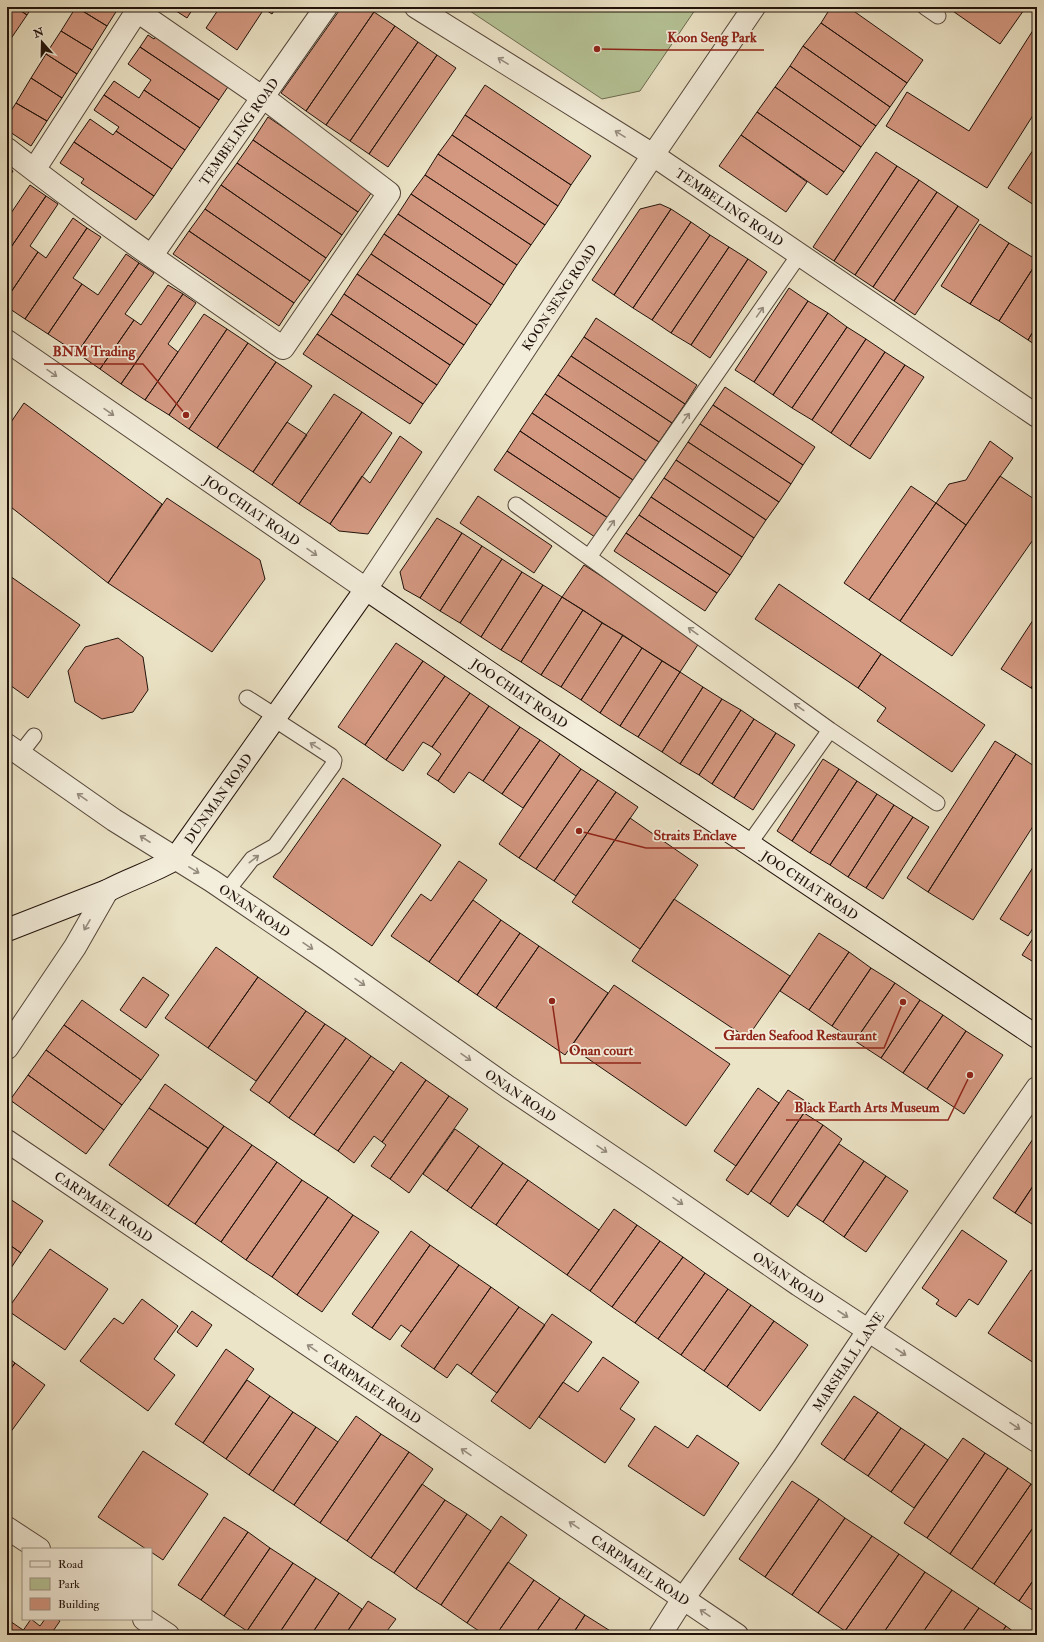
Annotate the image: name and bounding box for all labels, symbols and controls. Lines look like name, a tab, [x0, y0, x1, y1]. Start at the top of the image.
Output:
north arrow	[22, 22, 62, 62]
callout: Koon Seng Park	[659, 24, 764, 50]
text: N	[31, 25, 47, 41]
text: Koon Seng Park	[667, 29, 757, 47]
one-way arrow	[498, 57, 509, 65]
street label: TEMBELING ROAD	[196, 75, 283, 189]
one-way arrow	[614, 130, 626, 138]
street label: TEMBELING ROAD	[672, 165, 786, 250]
street label: KOON SENG ROAD	[519, 242, 601, 354]
one-way arrow	[756, 306, 764, 317]
callout: BNM Trading	[44, 338, 143, 364]
text: BNM Trading	[53, 343, 136, 361]
one-way arrow	[47, 369, 58, 377]
one-way arrow	[103, 408, 114, 416]
one-way arrow	[682, 413, 690, 424]
street label: JOO CHIAT ROAD	[200, 472, 303, 550]
one-way arrow	[607, 520, 615, 531]
one-way arrow	[307, 548, 318, 556]
one-way arrow	[688, 627, 699, 635]
street label: JOO CHIAT ROAD	[467, 655, 571, 732]
one-way arrow	[793, 703, 804, 711]
one-way arrow	[309, 741, 321, 749]
street label: DUNMAN ROAD	[181, 751, 256, 847]
one-way arrow	[76, 793, 87, 801]
callout: Straits Enclave	[646, 822, 745, 848]
text: Straits Enclave	[653, 827, 737, 844]
one-way arrow	[140, 835, 151, 843]
street label: JOO CHIAT ROAD	[757, 847, 861, 924]
one-way arrow	[249, 855, 259, 864]
one-way arrow	[188, 867, 200, 875]
street label: ONAN ROAD	[216, 881, 293, 941]
one-way arrow	[83, 919, 91, 931]
one-way arrow	[302, 942, 313, 950]
one-way arrow	[354, 978, 365, 986]
callout: Garden Seafood Restaurant	[715, 1022, 884, 1048]
text: Garden Seafood Restaurant	[723, 1027, 877, 1044]
callout: Onan court	[561, 1037, 641, 1063]
text: Onan court	[569, 1042, 633, 1059]
one-way arrow	[461, 1053, 472, 1062]
street label: ONAN ROAD	[481, 1066, 559, 1126]
callout: Black Earth Arts Museum	[786, 1094, 948, 1120]
text: Black Earth Arts Museum	[794, 1099, 940, 1116]
one-way arrow	[596, 1145, 607, 1153]
street label: CARPMAEL ROAD	[51, 1168, 156, 1246]
one-way arrow	[672, 1197, 683, 1205]
street label: ONAN ROAD	[749, 1249, 827, 1308]
street label: MARSHALL LANE	[809, 1309, 888, 1415]
one-way arrow	[837, 1310, 848, 1318]
one-way arrow	[307, 1344, 318, 1352]
one-way arrow	[895, 1348, 906, 1356]
street label: CARPMAEL ROAD	[319, 1350, 424, 1428]
one-way arrow	[1010, 1422, 1021, 1430]
one-way arrow	[461, 1448, 472, 1456]
one-way arrow	[568, 1521, 579, 1529]
street label: CARPMAEL ROAD	[588, 1532, 692, 1610]
legend	[22, 1548, 152, 1620]
text: Road	[58, 1557, 83, 1572]
text: Park	[58, 1577, 80, 1592]
text: Building	[58, 1597, 101, 1612]
one-way arrow	[699, 1609, 710, 1618]

